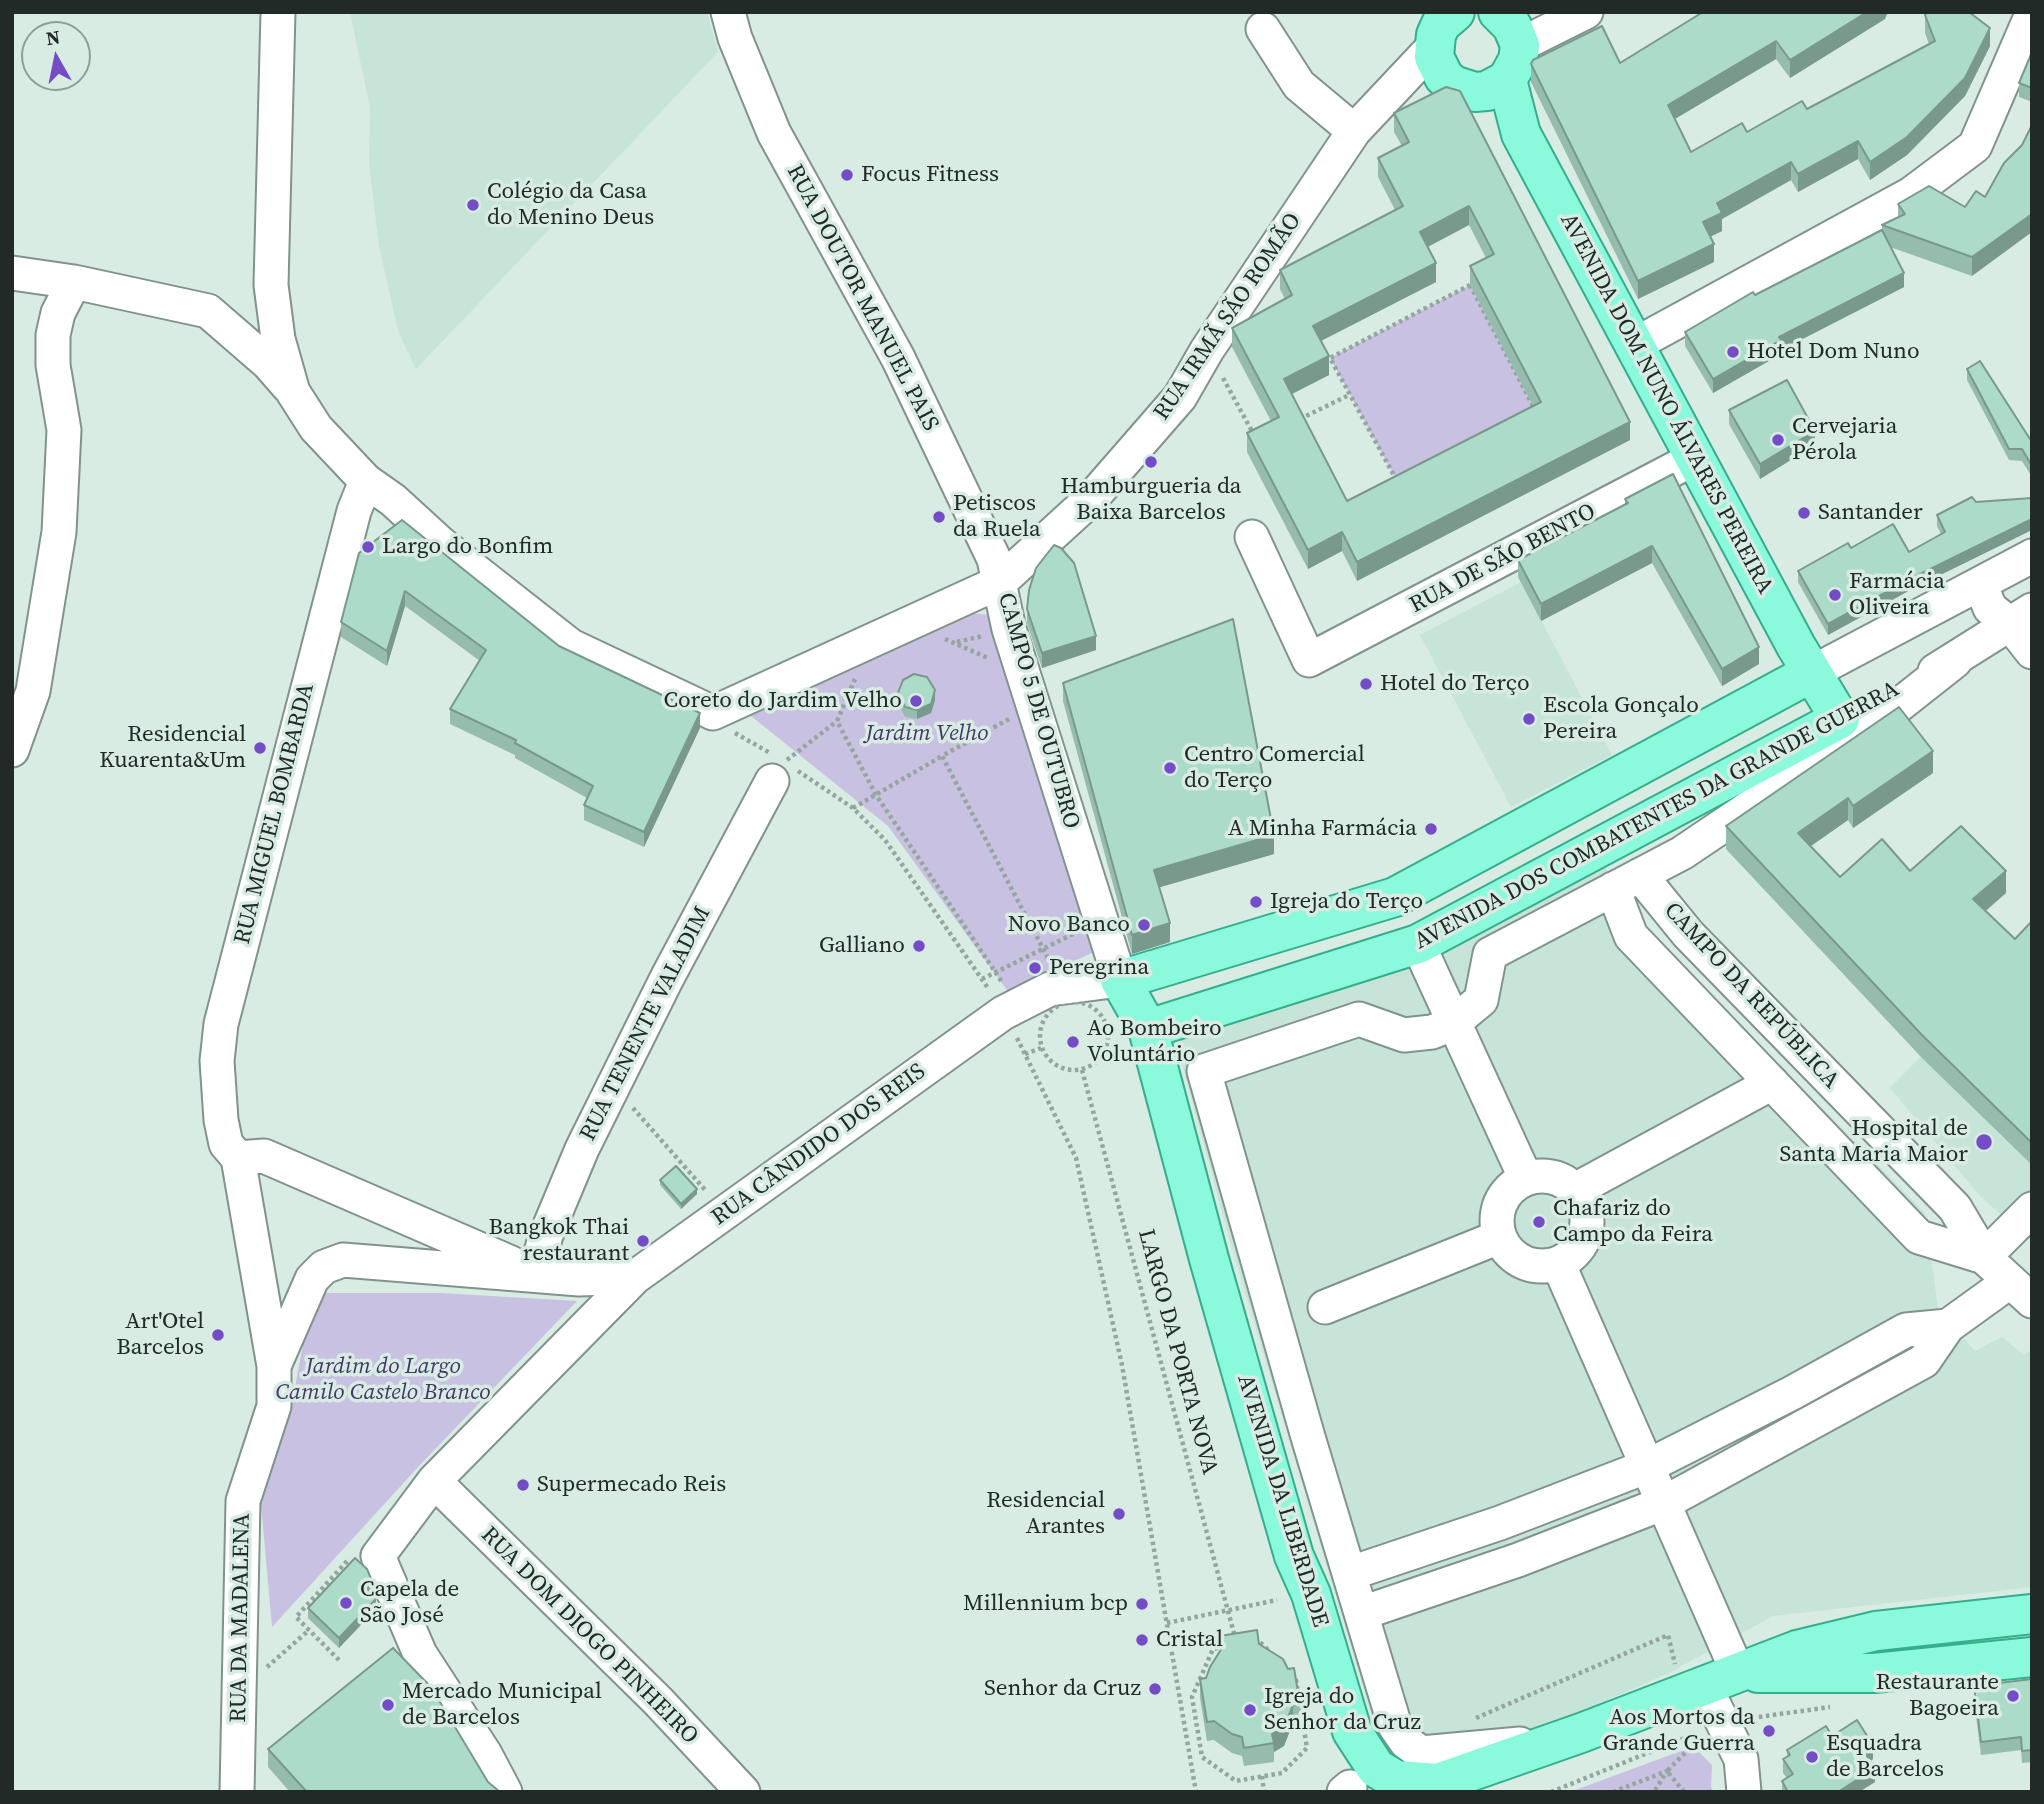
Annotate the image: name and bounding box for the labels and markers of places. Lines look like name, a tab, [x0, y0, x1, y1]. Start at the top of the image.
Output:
place label: Focus Fitness	[861, 161, 999, 189]
marker: Focus Fitness	[839, 167, 855, 183]
place label: Colégio da Casa do Menino Deus	[487, 178, 654, 232]
marker: Colégio da Casa do Menino Deus	[465, 197, 481, 213]
place label: Hotel Dom Nuno	[1747, 338, 1920, 366]
marker: Hotel Dom Nuno	[1725, 344, 1741, 360]
place label: Cervejaria Pérola	[1792, 413, 1897, 467]
marker: Cervejaria Pérola	[1770, 432, 1786, 448]
marker: Hamburgueria da Baixa Barcelos	[1143, 454, 1159, 470]
place label: Hamburgueria da Baixa Barcelos	[1061, 473, 1241, 527]
place label: Petiscos da Ruela	[953, 490, 1041, 544]
place label: Santander	[1818, 499, 1923, 527]
marker: Santander	[1796, 505, 1812, 521]
marker: Petiscos da Ruela	[931, 509, 947, 525]
place label: Largo do Bonfim	[382, 533, 553, 561]
marker: Largo do Bonfim	[360, 539, 376, 555]
place label: Farmácia Oliveira	[1849, 568, 1945, 622]
marker: Farmácia Oliveira	[1827, 587, 1843, 603]
place label: Hotel do Terço	[1380, 670, 1530, 698]
marker: Hotel do Terço	[1358, 676, 1374, 692]
place label: Coreto do Jardim Velho	[663, 687, 902, 715]
place label: Escola Gonçalo Pereira	[1543, 692, 1699, 746]
marker: Coreto do Jardim Velho	[908, 693, 924, 709]
marker: Escola Gonçalo Pereira	[1521, 711, 1537, 727]
place label: Residencial Kuarenta&Um	[99, 721, 246, 775]
marker: Residencial Kuarenta&Um	[252, 740, 268, 756]
place label: Centro Comercial do Terço	[1184, 741, 1365, 795]
marker: Centro Comercial do Terço	[1162, 760, 1178, 776]
place label: A Minha Farmácia	[1228, 815, 1417, 843]
marker: A Minha Farmácia	[1423, 821, 1439, 837]
place label: Igreja do Terço	[1270, 888, 1423, 916]
marker: Igreja do Terço	[1248, 894, 1264, 910]
place label: Novo Banco	[1008, 911, 1130, 939]
marker: Novo Banco	[1136, 917, 1152, 933]
place label: Galliano	[819, 932, 905, 960]
marker: Galliano	[911, 938, 927, 954]
place label: Peregrina	[1049, 954, 1149, 982]
marker: Peregrina	[1027, 960, 1043, 976]
place label: Ao Bombeiro Voluntário	[1087, 1015, 1222, 1069]
marker: Ao Bombeiro Voluntário	[1065, 1034, 1081, 1050]
place label: Hospital de Santa Maria Maior	[1780, 1115, 1968, 1169]
marker: Hospital de Santa Maria Maior	[1974, 1132, 1994, 1152]
place label: Chafariz do Campo da Feira	[1553, 1195, 1713, 1249]
place label: Bangkok Thai restaurant	[489, 1214, 629, 1268]
marker: Chafariz do Campo da Feira	[1531, 1214, 1547, 1230]
marker: Bangkok Thai restaurant	[635, 1233, 651, 1249]
place label: Art'Otel Barcelos	[116, 1308, 204, 1362]
marker: Art'Otel Barcelos	[210, 1327, 226, 1343]
place label: Supermecado Reis	[537, 1471, 726, 1499]
marker: Supermecado Reis	[515, 1477, 531, 1493]
place label: Residencial Arantes	[986, 1487, 1105, 1541]
marker: Residencial Arantes	[1111, 1506, 1127, 1522]
place label: Capela de São José	[360, 1576, 459, 1630]
place label: Millennium bcp	[963, 1590, 1128, 1618]
marker: Capela de São José	[338, 1595, 354, 1611]
marker: Millennium bcp	[1134, 1596, 1150, 1612]
place label: Cristal	[1156, 1626, 1223, 1654]
marker: Cristal	[1134, 1632, 1150, 1648]
place label: Restaurante Bagoeira	[1876, 1669, 1999, 1723]
place label: Senhor da Cruz	[984, 1675, 1141, 1703]
place label: Mercado Municipal de Barcelos	[402, 1678, 602, 1732]
marker: Senhor da Cruz	[1147, 1681, 1163, 1697]
place label: Igreja do Senhor da Cruz	[1264, 1683, 1421, 1737]
marker: Restaurante Bagoeira	[2005, 1688, 2021, 1704]
marker: Mercado Municipal de Barcelos	[380, 1697, 396, 1713]
marker: Igreja do Senhor da Cruz	[1242, 1702, 1258, 1718]
place label: Aos Mortos da Grande Guerra	[1603, 1704, 1755, 1758]
marker: Aos Mortos da Grande Guerra	[1761, 1723, 1777, 1739]
place label: Esquadra de Barcelos	[1826, 1730, 1944, 1784]
marker: Esquadra de Barcelos	[1804, 1749, 1820, 1765]

